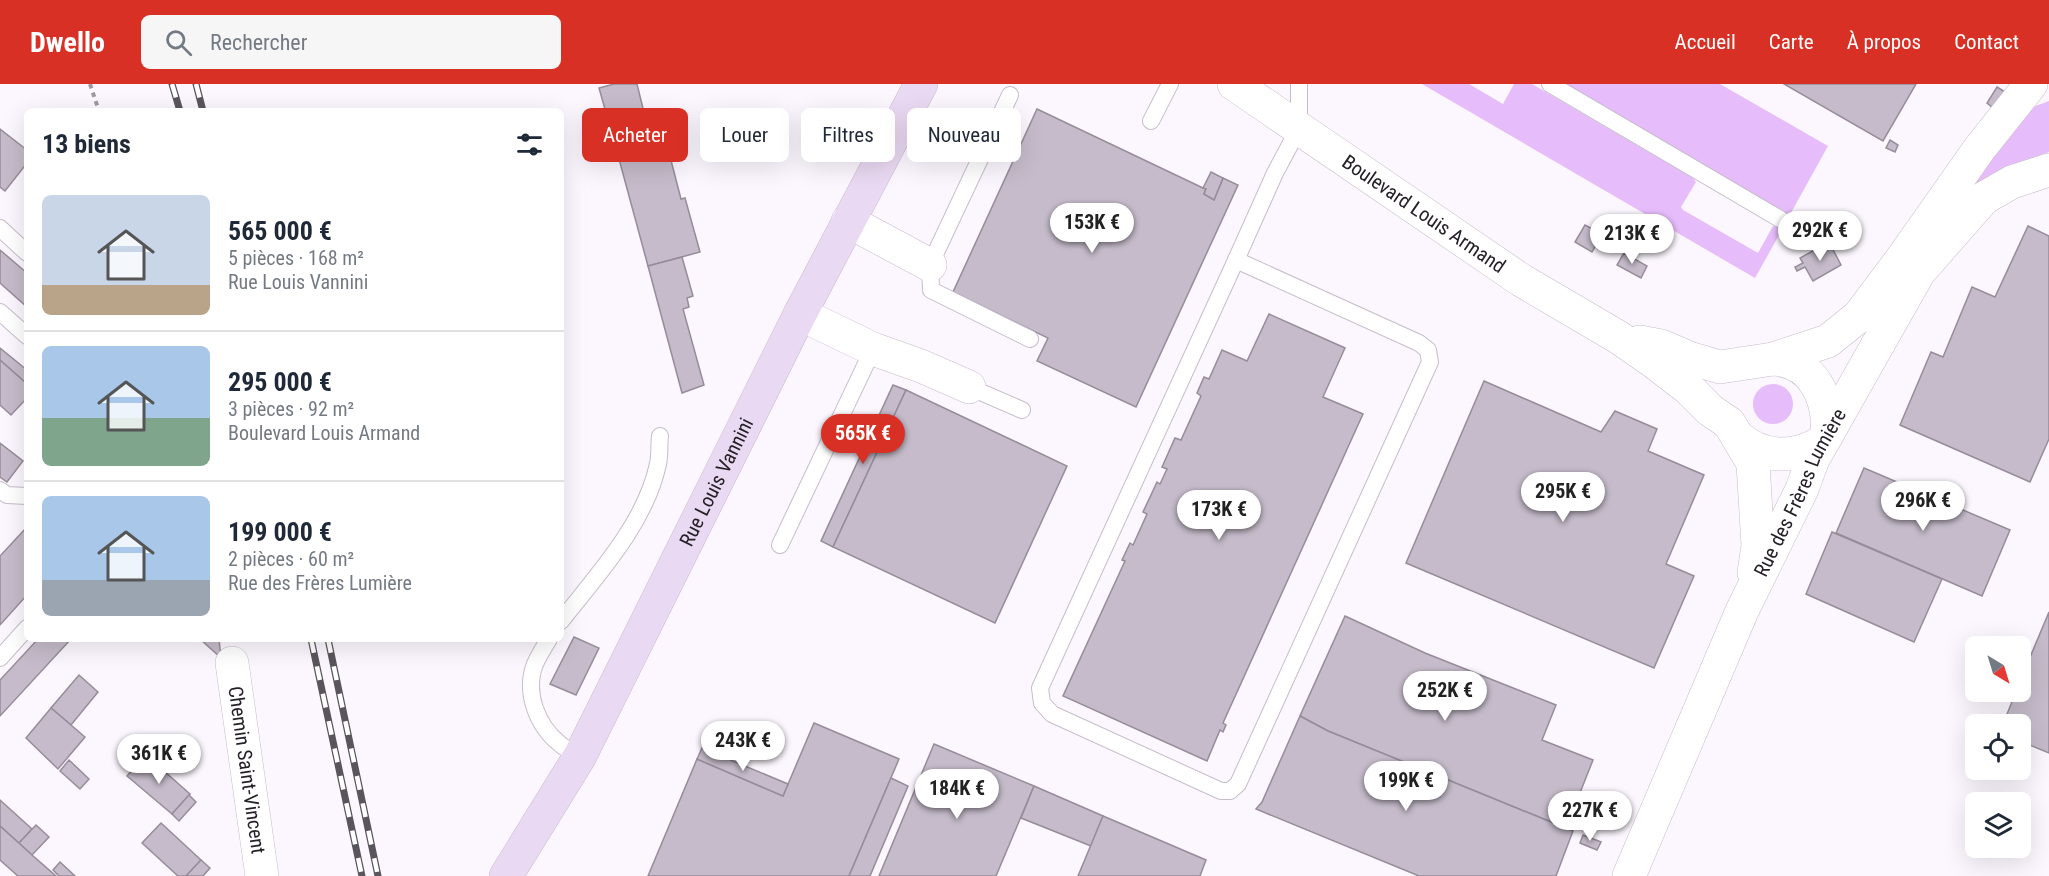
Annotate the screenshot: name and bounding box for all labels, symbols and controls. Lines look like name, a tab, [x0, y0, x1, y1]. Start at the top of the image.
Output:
search box	[141, 15, 561, 69]
text: Dwello	[30, 26, 105, 59]
icon: search	[162, 26, 195, 59]
text: Rechercher	[210, 30, 307, 55]
text: Accueil	[1675, 30, 1736, 54]
text: Carte	[1769, 30, 1814, 54]
text: À propos	[1847, 30, 1921, 54]
text: Contact	[1954, 30, 2019, 54]
chip: Acheter	[582, 108, 688, 162]
chip: Louer	[700, 108, 789, 162]
chip: Filtres	[801, 108, 895, 162]
chip: Nouveau	[907, 108, 1021, 162]
icon: filters	[513, 128, 546, 161]
text: 13 biens	[42, 129, 131, 159]
street label: Boulevard Louis Armand	[1338, 150, 1510, 278]
pin: 153K €	[1043, 203, 1141, 254]
text: 153K €	[1064, 210, 1120, 234]
pin: 292K €	[1771, 211, 1869, 262]
pin: 213K €	[1583, 214, 1681, 265]
text: 565 000 €	[228, 216, 332, 246]
text: 292K €	[1792, 218, 1848, 242]
icon: home	[90, 219, 162, 291]
text: 213K €	[1604, 221, 1660, 245]
text: 5 pièces · 168 m²	[228, 246, 364, 270]
text: Rue Louis Vannini	[228, 270, 368, 294]
text: 295 000 €	[228, 367, 332, 397]
icon: home	[90, 370, 162, 442]
text: 3 pièces · 92 m²	[228, 397, 354, 421]
street label: Rue des Frères Lumière	[1749, 404, 1851, 581]
street label: Rue Louis Vannini	[674, 414, 758, 550]
pin: 565K €	[814, 414, 912, 465]
text: Boulevard Louis Armand	[228, 421, 420, 445]
text: 565K €	[835, 421, 891, 445]
pin: 295K €	[1514, 472, 1612, 523]
text: 295K €	[1535, 479, 1591, 503]
pin: 296K €	[1874, 481, 1972, 532]
text: 296K €	[1895, 488, 1951, 512]
pin: 173K €	[1170, 490, 1268, 541]
text: 173K €	[1191, 497, 1247, 521]
text: 199 000 €	[228, 517, 332, 547]
icon: home	[90, 520, 162, 592]
text: 2 pièces · 60 m²	[228, 547, 354, 571]
text: Rue des Frères Lumière	[228, 571, 412, 595]
north arrow	[1965, 636, 2031, 702]
map controls	[1965, 636, 2031, 858]
pin: 252K €	[1396, 671, 1494, 722]
text: 252K €	[1417, 678, 1473, 702]
street label: Chemin Saint-Vincent	[223, 684, 271, 855]
button: locate	[1965, 714, 2031, 780]
pin: 243K €	[694, 721, 792, 772]
text: 243K €	[715, 728, 771, 752]
pin: 361K €	[110, 734, 208, 785]
text: 361K €	[131, 741, 187, 765]
pin: 199K €	[1357, 761, 1455, 812]
text: 199K €	[1378, 768, 1434, 792]
pin: 184K €	[908, 769, 1006, 820]
text: 184K €	[929, 776, 985, 800]
pin: 227K €	[1541, 791, 1639, 842]
button: layers	[1965, 792, 2031, 858]
text: 227K €	[1562, 798, 1618, 822]

